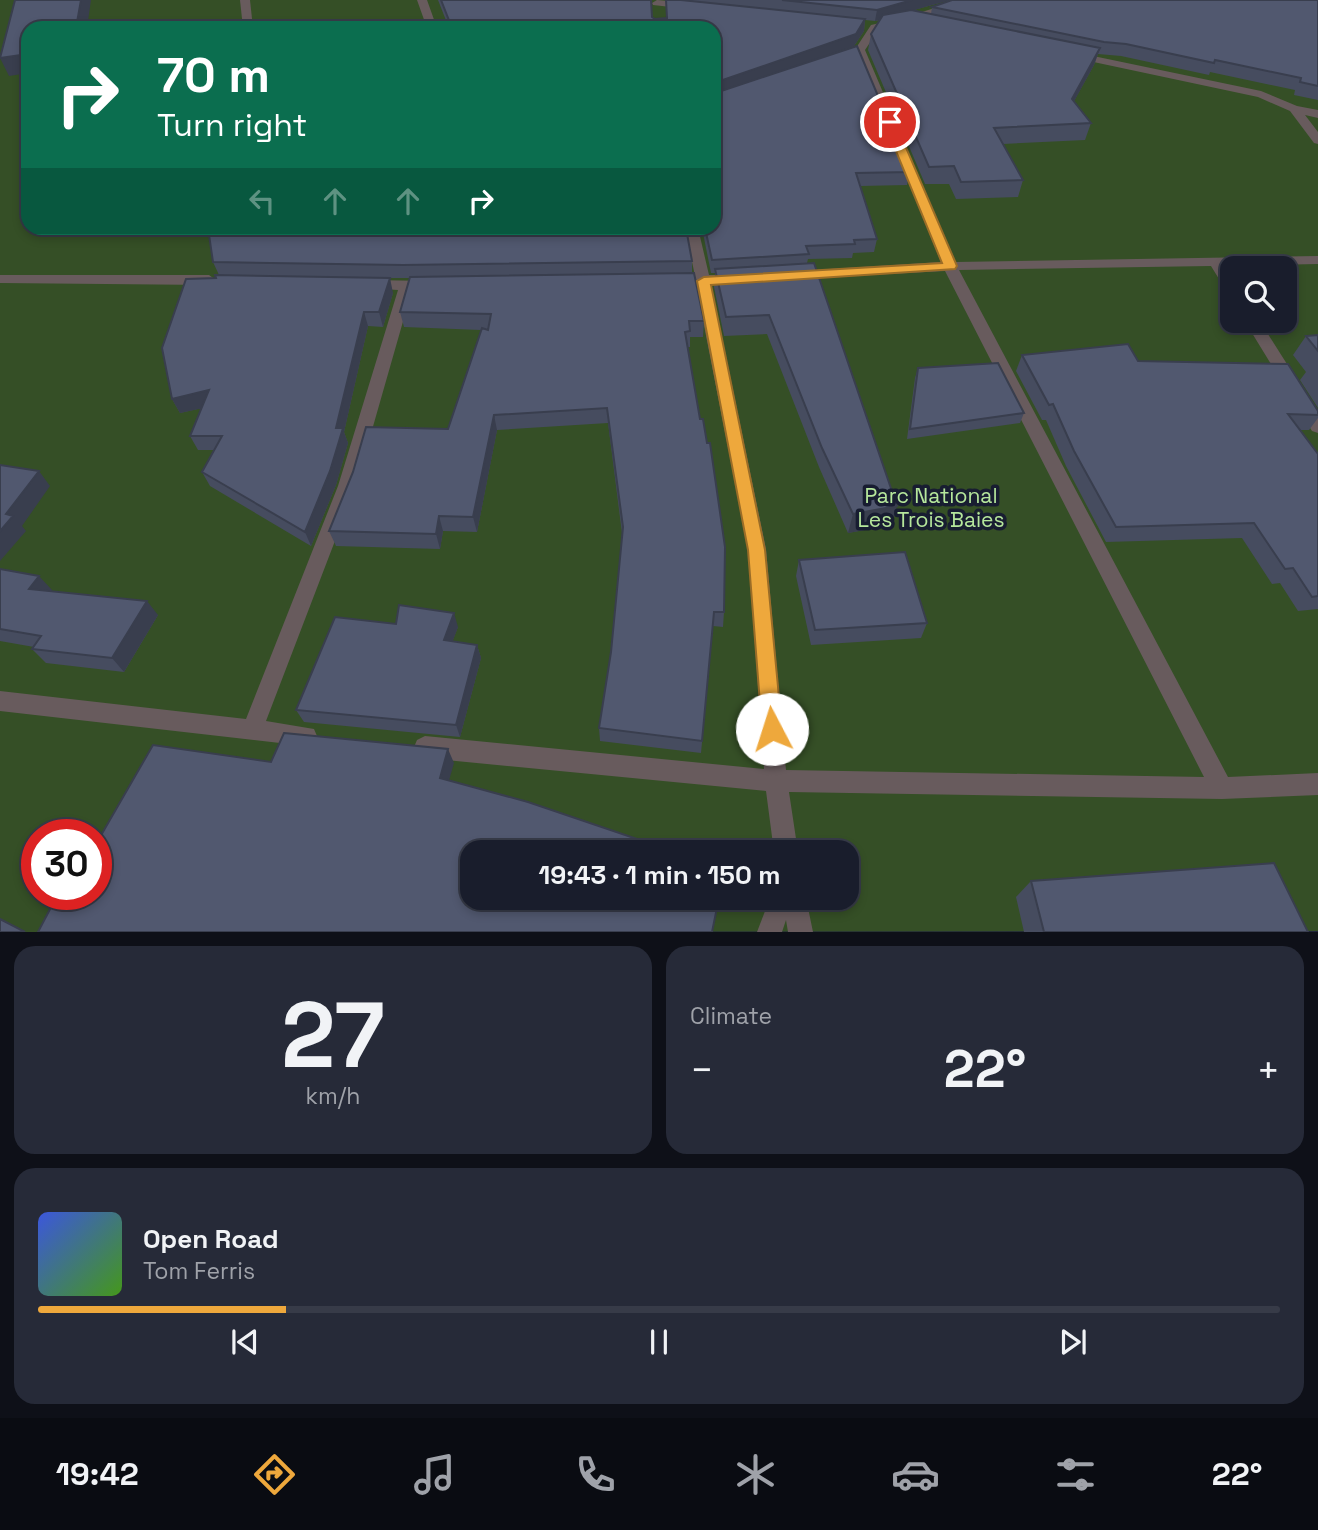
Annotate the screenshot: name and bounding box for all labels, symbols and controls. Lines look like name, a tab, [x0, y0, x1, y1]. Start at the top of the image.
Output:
text: 70 m	[157, 44, 270, 106]
icon: right	[42, 49, 133, 140]
pin	[860, 92, 920, 152]
icon: arrive	[871, 103, 909, 141]
text: Turn right	[157, 105, 307, 145]
icon: left	[243, 182, 281, 220]
icon: ahead	[316, 182, 354, 220]
icon: ahead	[389, 182, 427, 220]
icon: right	[462, 182, 500, 220]
map controls	[1220, 256, 1297, 333]
button: search	[1220, 256, 1297, 333]
park label: Parc National Les Trois Baies	[857, 482, 1005, 533]
position arrow	[735, 692, 809, 766]
speed limit sign: 30	[21, 819, 112, 910]
text: 19:43 · 1 min · 150 m	[538, 858, 781, 892]
text: 27	[281, 977, 385, 1094]
text: Climate	[690, 1001, 772, 1031]
text: 22°	[944, 1036, 1026, 1102]
text: −	[690, 1046, 714, 1094]
text: +	[1256, 1046, 1280, 1094]
text: km/h	[306, 1081, 360, 1111]
text: Open Road	[143, 1222, 279, 1256]
text: Tom Ferris	[143, 1256, 255, 1286]
icon: previous	[226, 1323, 264, 1361]
icon: pause	[640, 1323, 678, 1361]
icon: next	[1054, 1323, 1092, 1361]
icon: directions	[250, 1450, 299, 1499]
icon: music	[410, 1450, 459, 1499]
icon: phone	[571, 1450, 620, 1499]
icon: climate	[731, 1450, 780, 1499]
icon: car	[891, 1450, 940, 1499]
icon: filters	[1051, 1450, 1100, 1499]
text: 19:42	[56, 1454, 139, 1494]
text: 22°	[1212, 1454, 1262, 1494]

